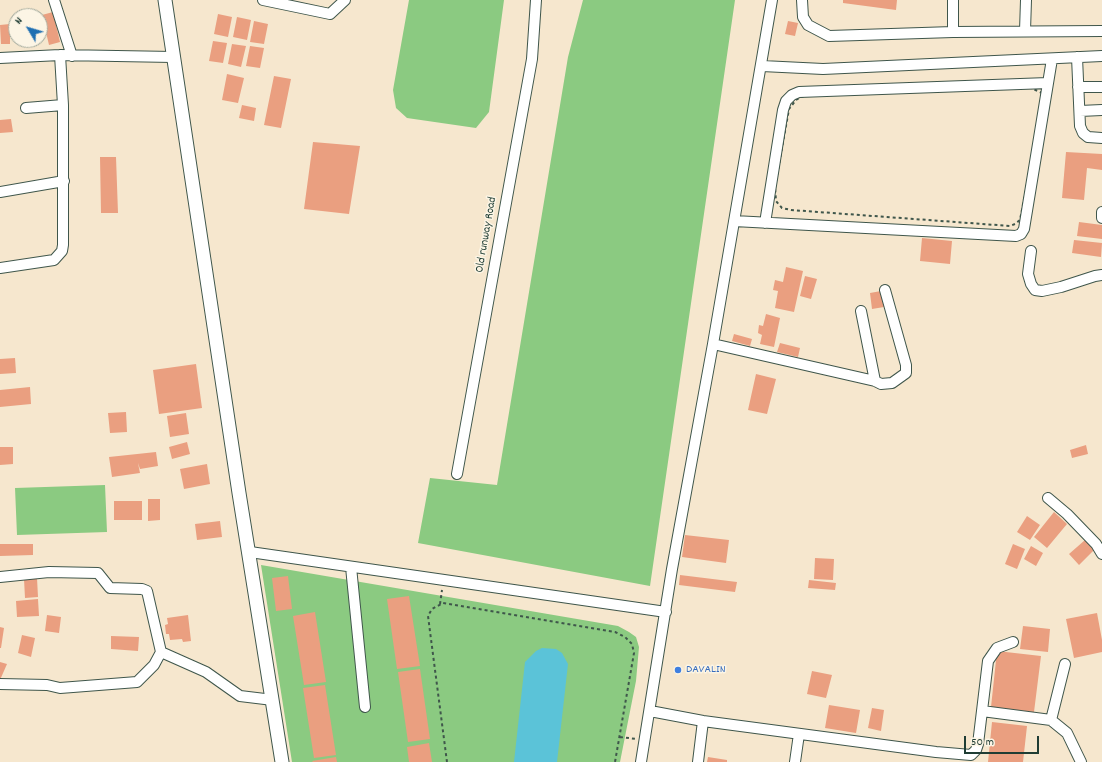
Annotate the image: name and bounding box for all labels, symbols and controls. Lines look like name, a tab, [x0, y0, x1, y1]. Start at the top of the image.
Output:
north arrow	[8, 8, 48, 48]
text: N	[11, 14, 27, 28]
street label: Old runway Road	[473, 196, 501, 274]
place label: DAVALIN	[686, 663, 726, 677]
marker: DAVALIN	[673, 665, 683, 675]
scale bar	[966, 728, 1041, 754]
text: 50 m	[971, 734, 994, 751]

